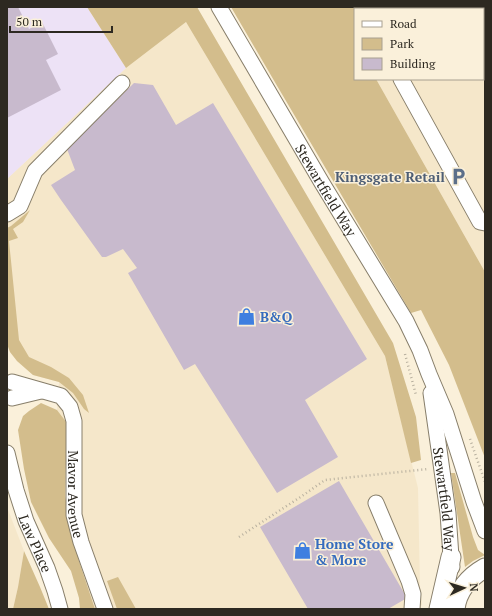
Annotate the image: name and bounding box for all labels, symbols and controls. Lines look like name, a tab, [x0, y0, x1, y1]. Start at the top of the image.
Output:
scale bar	[10, 8, 112, 34]
legend	[354, 8, 484, 80]
text: 50 m	[16, 14, 43, 29]
text: Road	[390, 16, 417, 31]
text: Park	[390, 36, 415, 51]
text: Building	[390, 56, 436, 71]
street label: Stewartfield Way	[291, 140, 362, 240]
parking icon: Kingsgate Retail	[448, 166, 468, 186]
place label: Kingsgate Retail	[335, 167, 445, 186]
shop icon: B&Q	[237, 306, 257, 326]
place label: B&Q	[260, 307, 293, 326]
street label: Stewartfield Way	[429, 446, 460, 553]
street label: Mavor Avenue	[65, 450, 89, 540]
street label: Law Place	[15, 512, 57, 574]
place label: Home Store & More	[315, 534, 394, 569]
shop icon: Home Store & More	[292, 541, 312, 561]
north arrow	[444, 568, 484, 608]
text: N	[467, 583, 481, 593]

